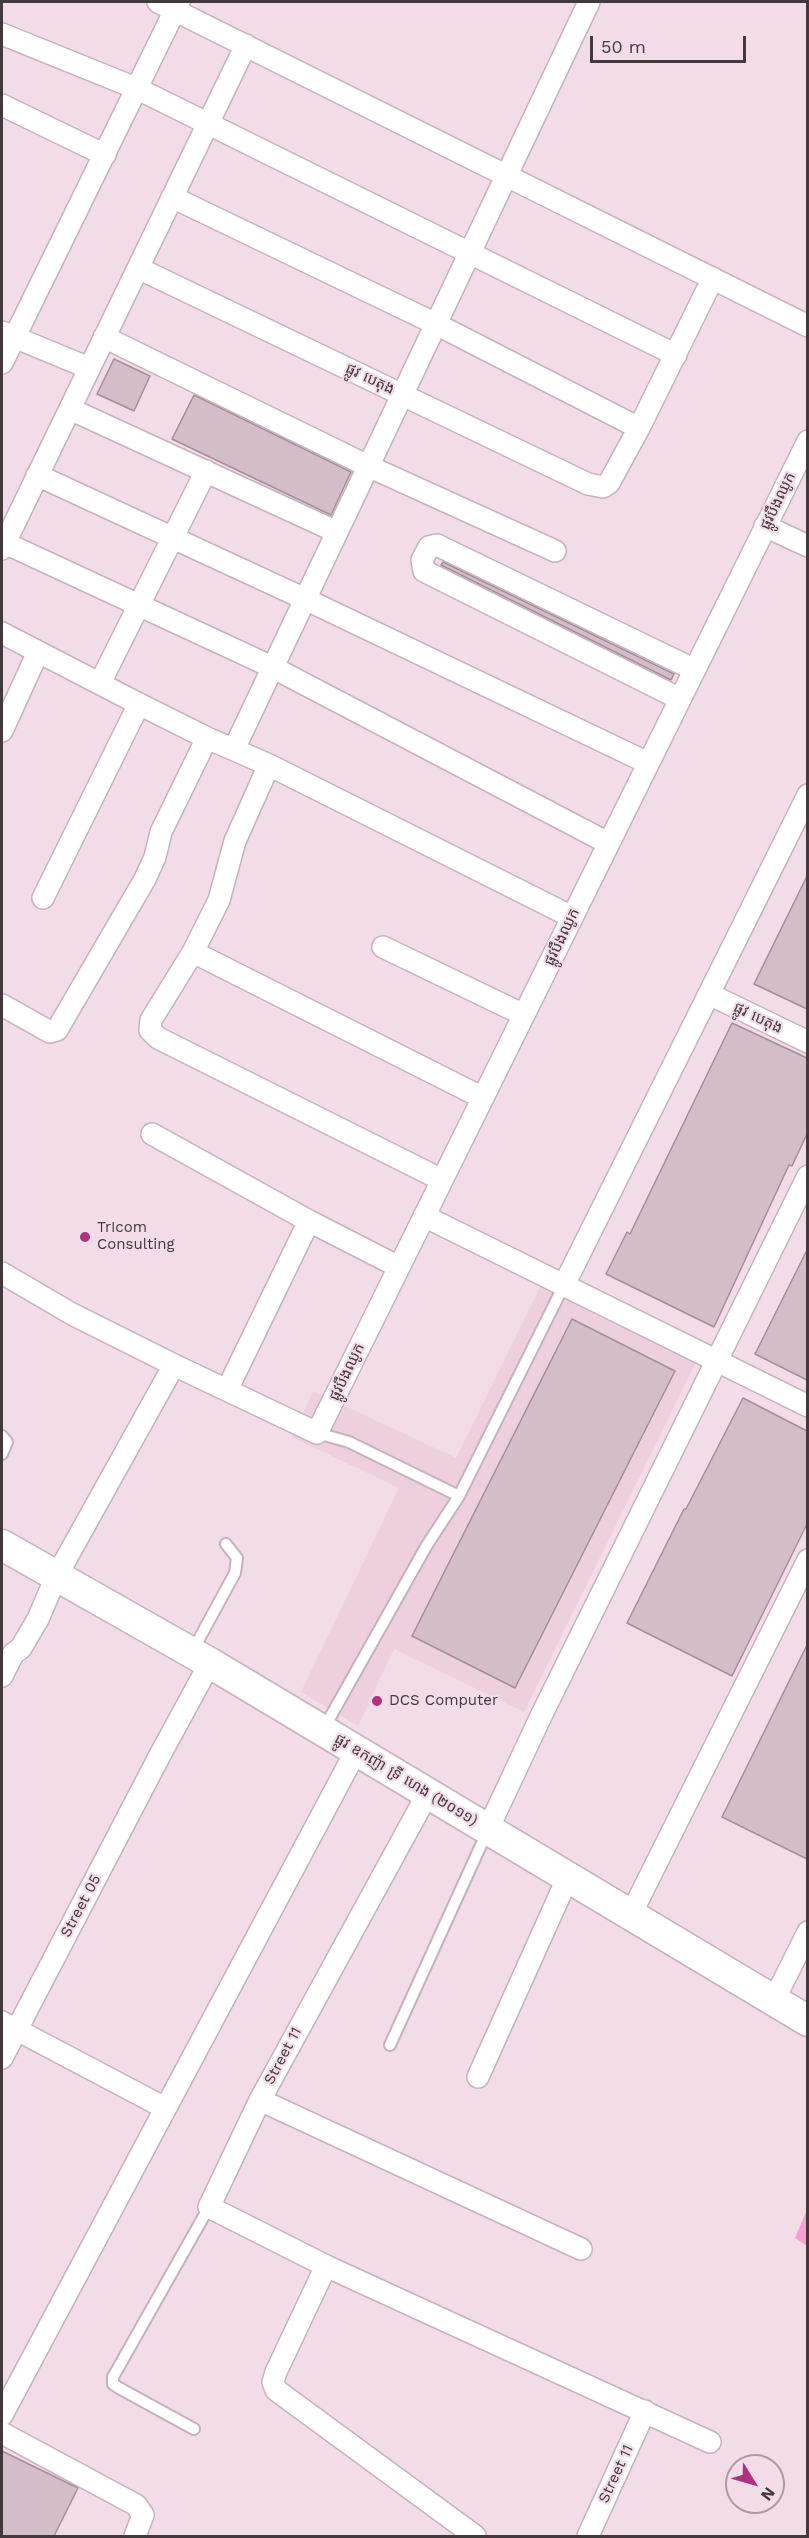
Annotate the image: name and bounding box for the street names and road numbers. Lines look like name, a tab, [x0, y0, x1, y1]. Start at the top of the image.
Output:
street label: ផ្លូវ បេតុង	[342, 359, 398, 399]
street label: ផ្លូវបឹងឈូក	[756, 469, 800, 533]
street label: ផ្លូវបឹងឈូក	[540, 905, 584, 969]
street label: ផ្លូវ បេតុង	[730, 998, 786, 1038]
street label: ផ្លូវបឹងឈូក	[325, 1340, 369, 1404]
street label: ផ្លូវ ឧកញ៉ា ទ្រី ហេង (២០១១)	[331, 1730, 481, 1830]
street label: Street 05	[57, 1872, 105, 1940]
street label: Street 11	[261, 2024, 305, 2088]
street label: Street 11	[595, 2442, 637, 2506]

